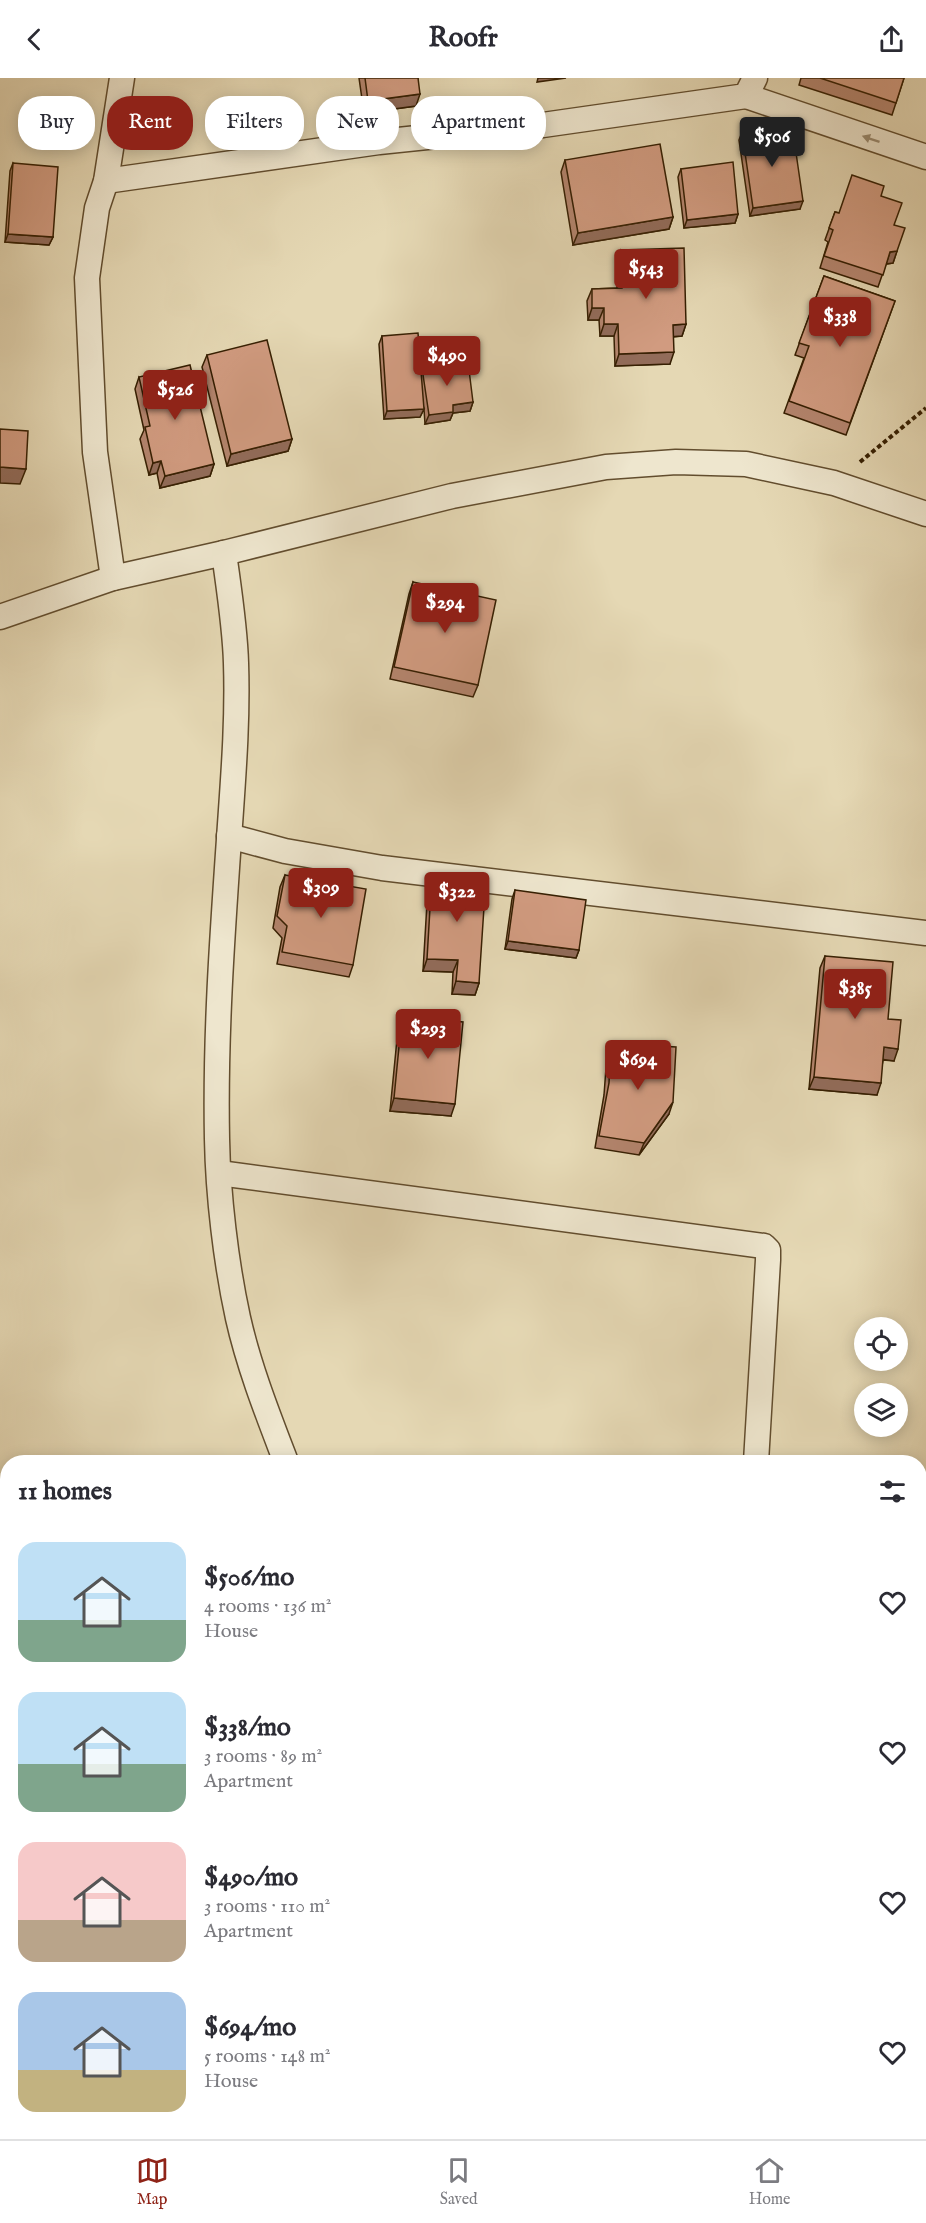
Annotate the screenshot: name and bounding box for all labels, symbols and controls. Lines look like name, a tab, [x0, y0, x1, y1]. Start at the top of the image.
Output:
text: Roofr	[428, 22, 498, 56]
icon: back	[18, 23, 51, 56]
icon: share	[875, 23, 908, 56]
chip: Buy	[18, 96, 95, 150]
chip: Rent	[107, 96, 193, 150]
chip: Filters	[205, 96, 304, 150]
chip: New	[316, 96, 399, 150]
chip: Apartment	[411, 96, 546, 150]
pin: $506	[736, 117, 808, 168]
text: $506	[754, 124, 790, 149]
one-way arrow	[862, 133, 880, 143]
pin: $543	[610, 249, 682, 300]
text: $543	[628, 256, 664, 281]
pin: $338	[804, 297, 876, 348]
text: $338	[823, 304, 857, 329]
pin: $490	[411, 336, 483, 387]
text: $490	[427, 343, 467, 368]
pin: $526	[139, 370, 211, 421]
text: $526	[157, 377, 193, 402]
pin: $294	[409, 583, 481, 634]
text: $294	[426, 590, 464, 615]
pin: $309	[285, 868, 357, 919]
pin: $322	[421, 872, 493, 923]
text: $309	[302, 875, 340, 900]
text: $322	[438, 879, 476, 904]
pin: $385	[819, 969, 891, 1020]
text: $385	[838, 976, 872, 1001]
pin: $293	[392, 1009, 464, 1060]
text: $293	[410, 1016, 446, 1041]
pin: $694	[602, 1040, 674, 1091]
text: $694	[619, 1047, 657, 1072]
map controls	[854, 1317, 908, 1437]
button: locate	[854, 1317, 908, 1371]
button: layers	[854, 1383, 908, 1437]
text: 11 homes	[18, 1475, 112, 1508]
icon: filters	[876, 1475, 909, 1508]
text: $506/mo	[204, 1561, 294, 1594]
icon: home	[66, 1566, 138, 1638]
icon: heart	[876, 1586, 909, 1619]
text: 4 rooms · 136 m²	[204, 1594, 331, 1619]
text: House	[204, 1619, 258, 1644]
text: $338/mo	[204, 1711, 291, 1744]
icon: home	[66, 1716, 138, 1788]
icon: heart	[876, 1736, 909, 1769]
text: 3 rooms · 89 m²	[204, 1744, 322, 1769]
text: Apartment	[204, 1769, 293, 1794]
text: $490/mo	[204, 1861, 298, 1894]
icon: home	[66, 1866, 138, 1938]
icon: heart	[876, 1886, 909, 1919]
text: 3 rooms · 110 m²	[204, 1894, 330, 1919]
text: Apartment	[204, 1919, 293, 1944]
text: $694/mo	[204, 2011, 296, 2044]
icon: home	[66, 2016, 138, 2088]
icon: heart	[876, 2036, 909, 2069]
text: 5 rooms · 148 m²	[204, 2044, 331, 2069]
text: House	[204, 2069, 258, 2094]
tab: Map	[136, 2154, 169, 2210]
tab: Saved	[440, 2154, 478, 2210]
tab: Home	[749, 2154, 790, 2210]

